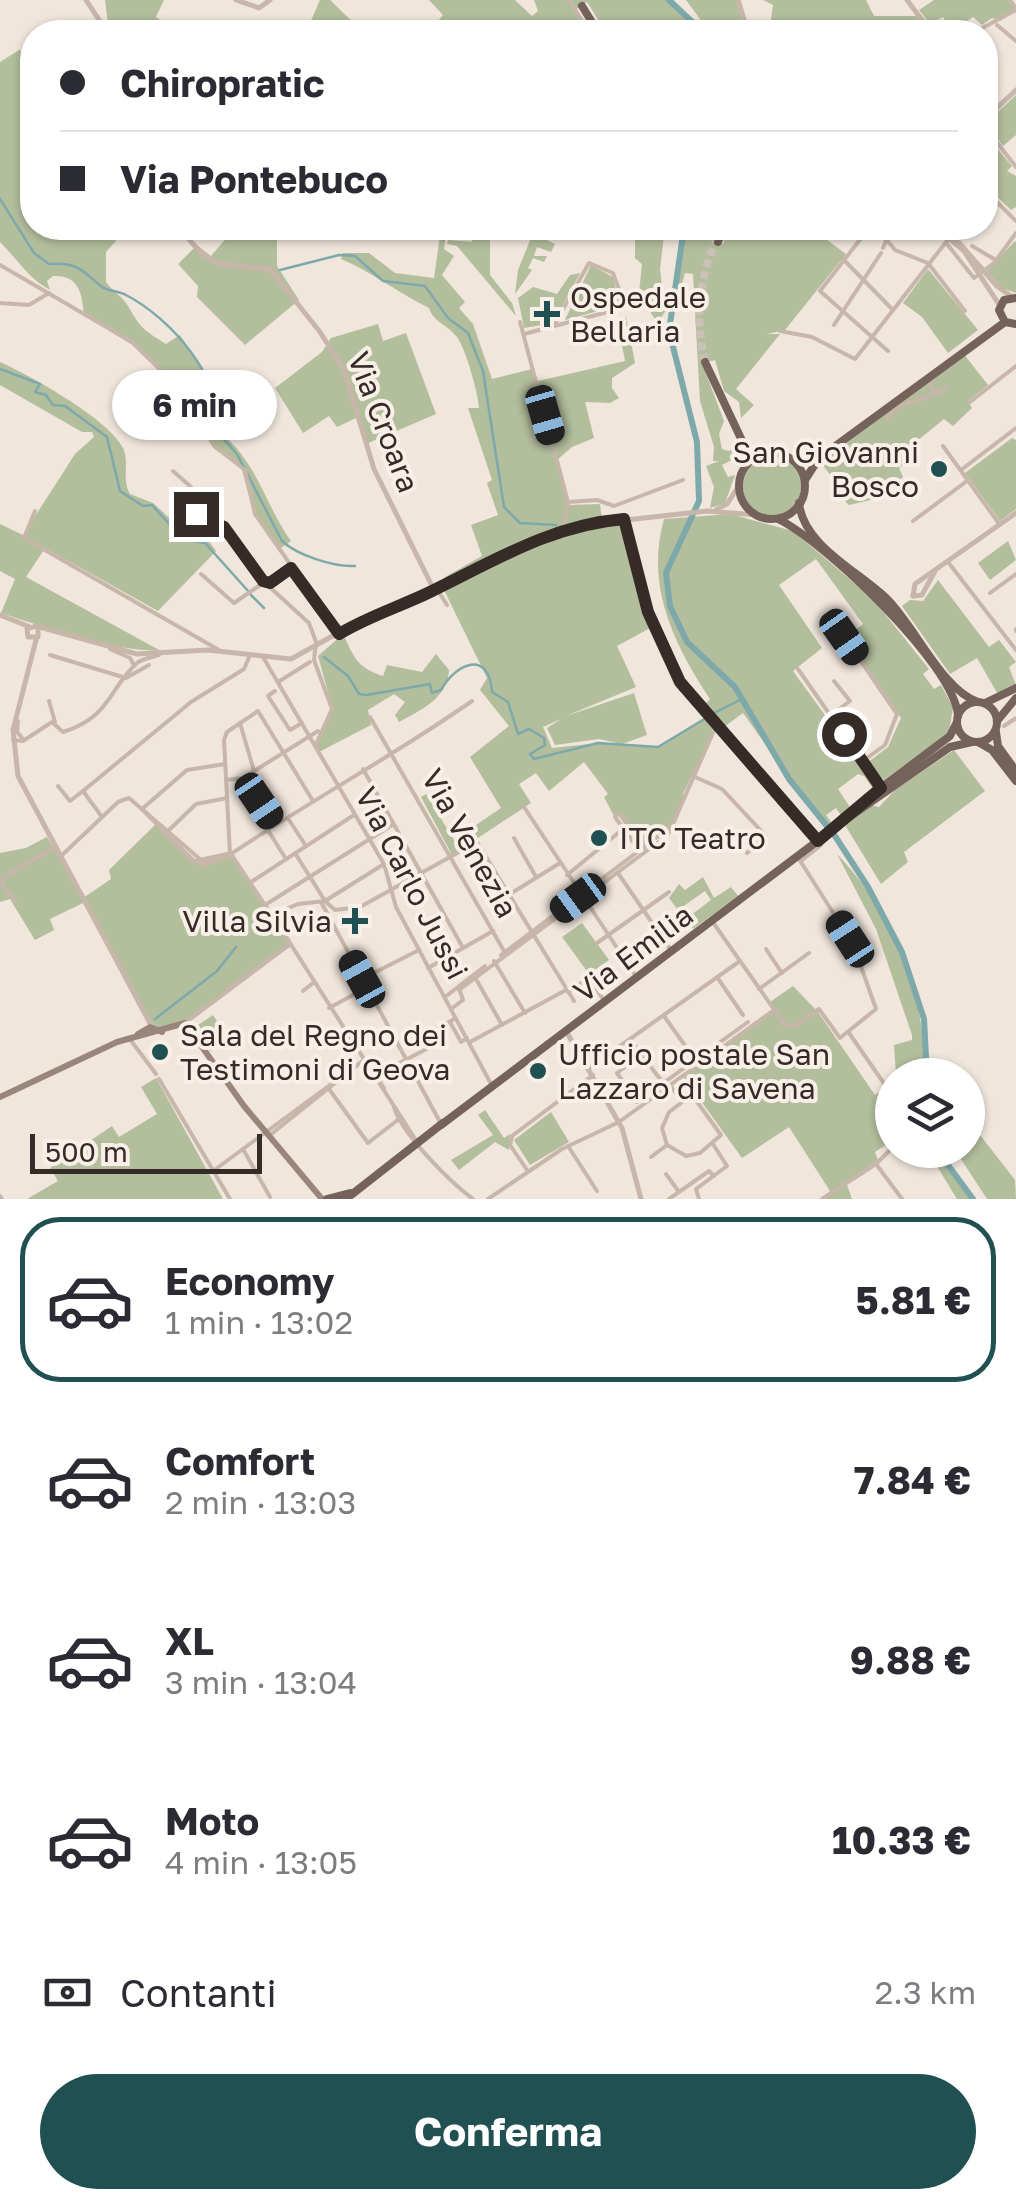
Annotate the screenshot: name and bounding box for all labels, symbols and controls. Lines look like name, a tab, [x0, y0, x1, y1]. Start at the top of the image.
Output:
text: Chiropratic	[120, 60, 325, 105]
text: Via Pontebuco	[120, 156, 388, 201]
place label: Ospedale Bellaria	[570, 279, 706, 349]
marker: Ospedale Bellaria	[534, 301, 560, 327]
street label: Via Croara	[341, 347, 427, 497]
callout: 6 min	[114, 369, 278, 439]
car	[522, 382, 568, 448]
text: 6 min	[152, 386, 237, 424]
place label: San Giovanni Bosco	[733, 434, 919, 504]
marker: San Giovanni Bosco	[928, 458, 950, 480]
route end	[174, 492, 219, 537]
car	[815, 604, 873, 670]
route start	[822, 712, 867, 757]
street label: Via Venezia	[414, 762, 526, 924]
car	[230, 768, 288, 834]
street label: Via Carlo Jussi	[348, 781, 476, 985]
place label: ITC Teatro	[619, 820, 766, 856]
marker: ITC Teatro	[588, 827, 610, 849]
car	[545, 868, 611, 928]
street label: Via Emilia	[566, 896, 700, 1010]
place label: Villa Silvia	[182, 903, 332, 939]
car	[821, 906, 879, 972]
marker: Villa Silvia	[342, 908, 368, 934]
car	[334, 945, 390, 1013]
place label: Sala del Regno dei Testimoni di Geova	[180, 1017, 451, 1087]
place label: Ufficio postale San Lazzaro di Savena	[558, 1036, 830, 1106]
marker: Sala del Regno dei Testimoni di Geova	[149, 1041, 171, 1063]
map controls	[875, 1058, 985, 1168]
button: layers	[875, 1058, 985, 1168]
marker: Ufficio postale San Lazzaro di Savena	[527, 1060, 549, 1082]
scale bar	[30, 1129, 262, 1174]
text: 500 m	[45, 1135, 128, 1168]
icon: car	[45, 1255, 135, 1345]
text: Economy	[165, 1258, 334, 1303]
text: 5.81 €	[855, 1277, 971, 1322]
text: 1 min · 13:02	[165, 1303, 353, 1341]
icon: car	[45, 1435, 135, 1525]
text: Comfort	[165, 1438, 315, 1483]
text: 7.84 €	[854, 1457, 971, 1502]
text: 2 min · 13:03	[165, 1483, 356, 1521]
icon: car	[45, 1615, 135, 1705]
text: XL	[165, 1618, 214, 1663]
text: 9.88 €	[850, 1637, 971, 1682]
text: 3 min · 13:04	[165, 1663, 357, 1701]
icon: car	[45, 1795, 135, 1885]
text: Moto	[165, 1798, 259, 1843]
text: 10.33 €	[832, 1817, 971, 1862]
text: 4 min · 13:05	[165, 1843, 357, 1881]
icon: cash	[40, 1965, 95, 2020]
text: Contanti	[120, 1970, 277, 2015]
text: 2.3 km	[875, 1973, 976, 2011]
button: Conferma	[40, 2074, 976, 2189]

